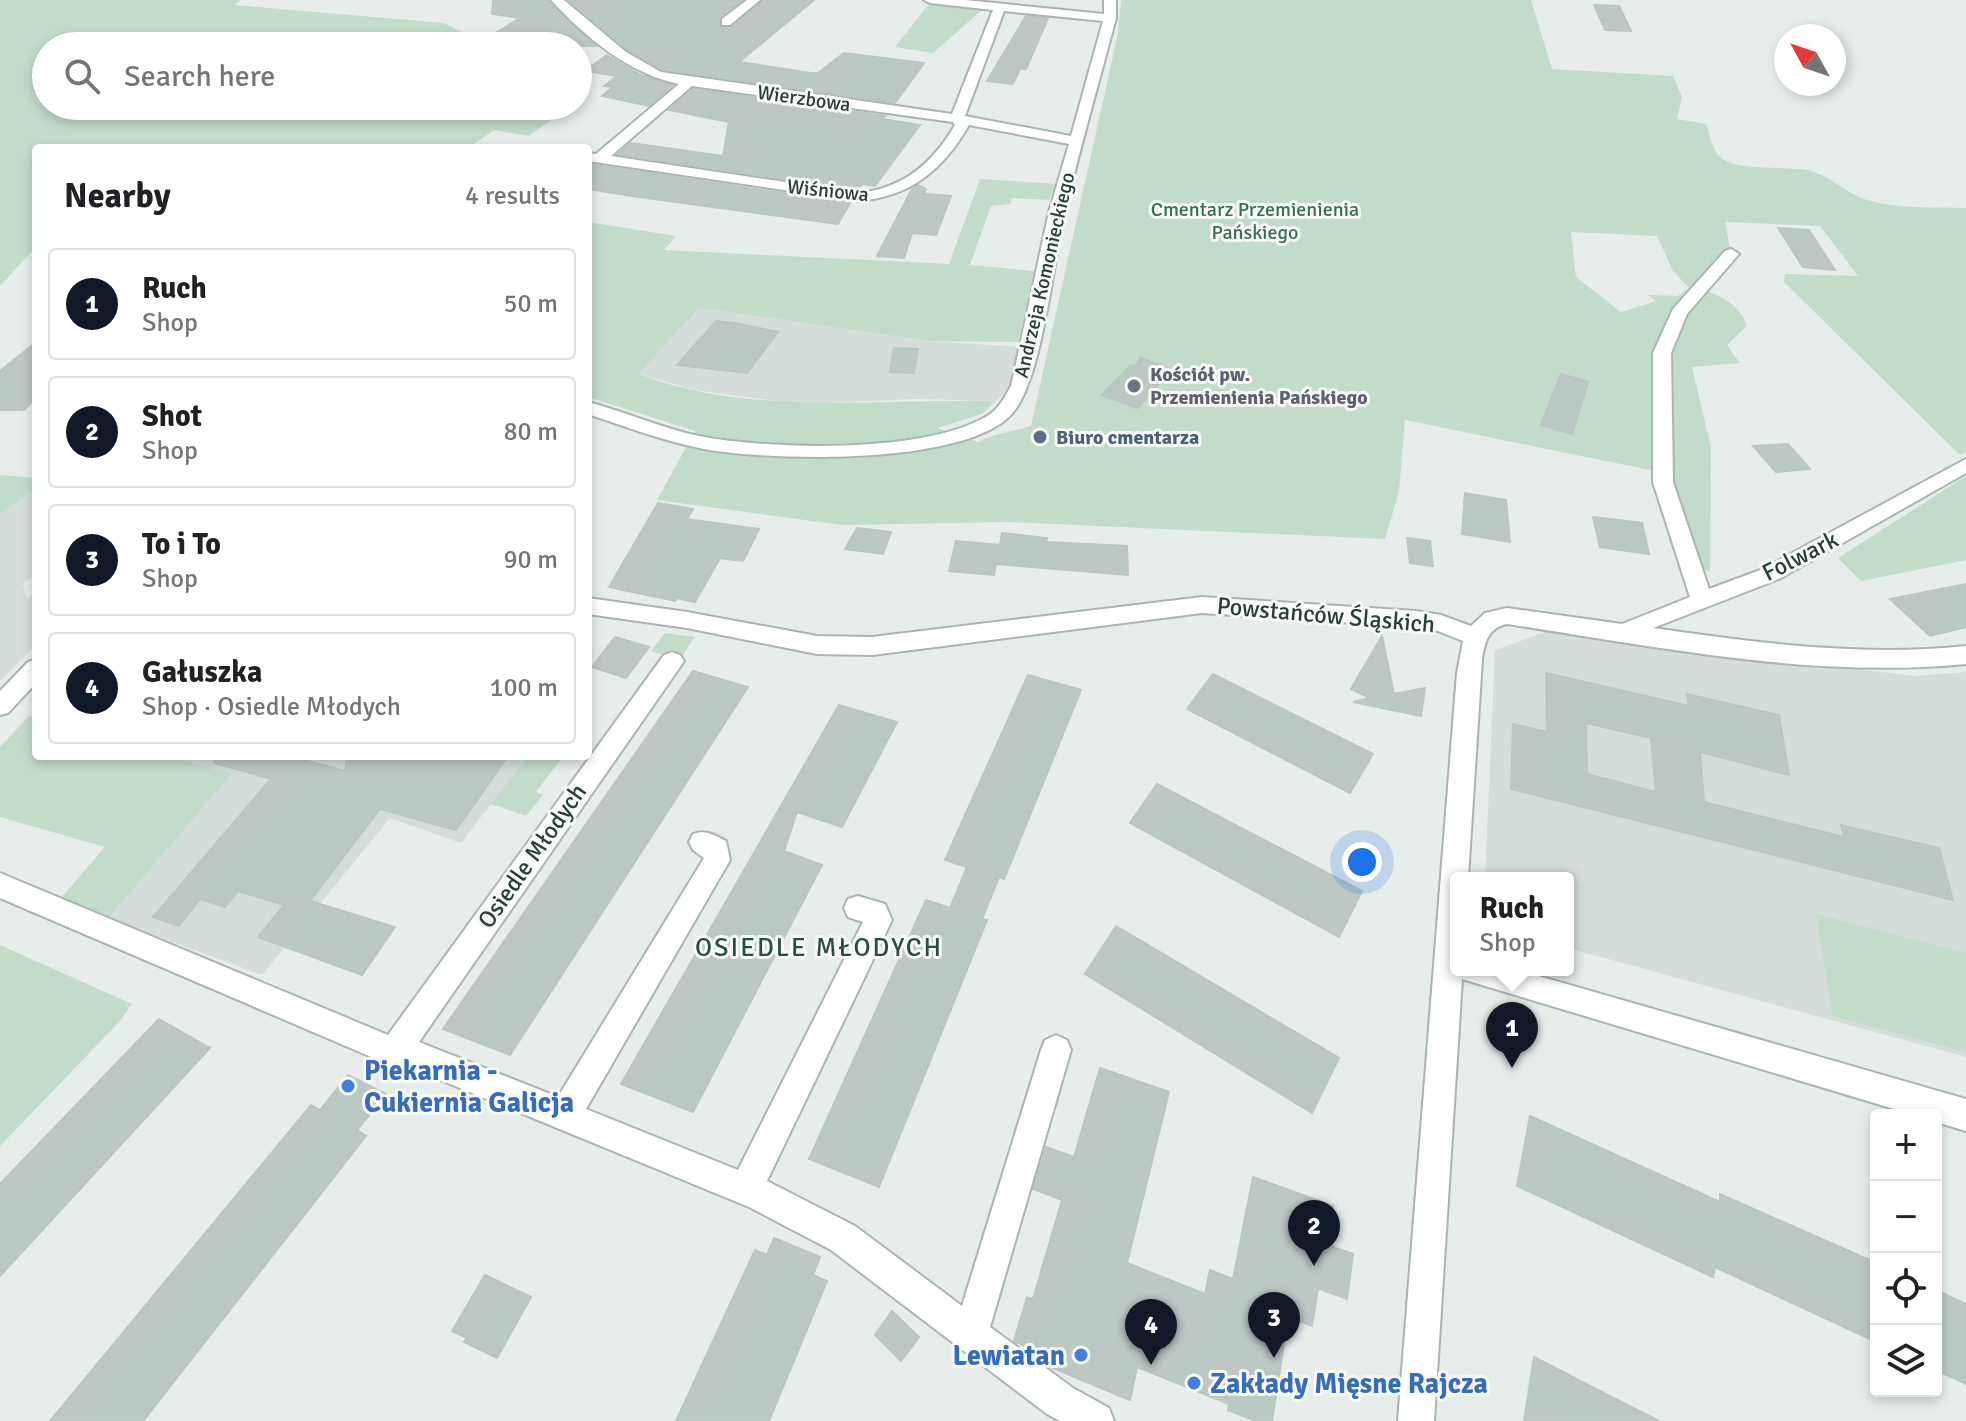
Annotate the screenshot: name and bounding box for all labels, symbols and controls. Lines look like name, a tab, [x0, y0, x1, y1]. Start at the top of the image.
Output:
north arrow	[1774, 24, 1846, 96]
search box	[32, 32, 592, 120]
icon: search	[60, 54, 104, 98]
text: Search here	[124, 58, 275, 95]
street label: Wierzbowa	[756, 80, 852, 117]
street label: Andrzeja Komonieckiego	[1009, 170, 1080, 380]
street label: Wiśniowa	[786, 174, 870, 207]
text: Nearby	[64, 175, 171, 217]
text: 4 results	[465, 180, 560, 212]
park label: Cmentarz Przemienienia Pańskiego	[1151, 197, 1359, 245]
text: Ruch	[142, 270, 207, 307]
text: 1	[85, 288, 99, 320]
text: 50 m	[503, 288, 558, 320]
text: Shop	[142, 307, 198, 339]
place label: Kościół pw. Przemienienia Pańskiego	[1150, 362, 1368, 410]
marker: Kościół pw. Przemienienia Pańskiego	[1125, 377, 1143, 395]
text: Shot	[142, 398, 202, 435]
text: 2	[85, 416, 99, 448]
text: 80 m	[503, 416, 558, 448]
place label: Biuro cmentarza	[1056, 425, 1199, 450]
marker: Biuro cmentarza	[1031, 428, 1049, 446]
text: Shop	[142, 435, 198, 467]
street label: Folwark	[1757, 524, 1843, 588]
text: To i To	[142, 526, 221, 563]
text: 3	[85, 544, 99, 576]
text: 90 m	[503, 544, 558, 576]
text: Shop	[142, 563, 198, 595]
street label: Powstańców Śląskich	[1216, 591, 1436, 639]
text: Gałuszka	[142, 654, 262, 691]
text: 4	[85, 672, 99, 704]
text: 100 m	[489, 672, 558, 704]
text: Shop · Osiedle Młodych	[142, 691, 401, 723]
street label: Osiedle Młodych	[471, 778, 593, 934]
your location	[1342, 842, 1382, 882]
popup	[1450, 872, 1574, 976]
text: Ruch	[1480, 890, 1544, 927]
text: Shop	[1480, 927, 1535, 959]
district label: OSIEDLE MŁODYCH	[695, 932, 943, 964]
pin: 1	[1486, 1002, 1538, 1068]
place label: Piekarnia - Cukiernia Galicja	[364, 1054, 574, 1120]
marker: Piekarnia - Cukiernia Galicja	[339, 1077, 357, 1095]
map controls	[1870, 1109, 1942, 1397]
button: +	[1870, 1109, 1942, 1181]
button: −	[1870, 1181, 1942, 1253]
pin: 2	[1288, 1200, 1340, 1266]
button: locate	[1870, 1253, 1942, 1325]
pin: 3	[1248, 1292, 1300, 1358]
pin: 4	[1125, 1299, 1177, 1365]
button: layers	[1870, 1325, 1942, 1397]
place label: Lewiatan	[953, 1339, 1065, 1373]
marker: Lewiatan	[1072, 1346, 1090, 1364]
place label: Zakłady Mięsne Rajcza	[1210, 1367, 1488, 1401]
marker: Zakłady Mięsne Rajcza	[1185, 1374, 1203, 1392]

